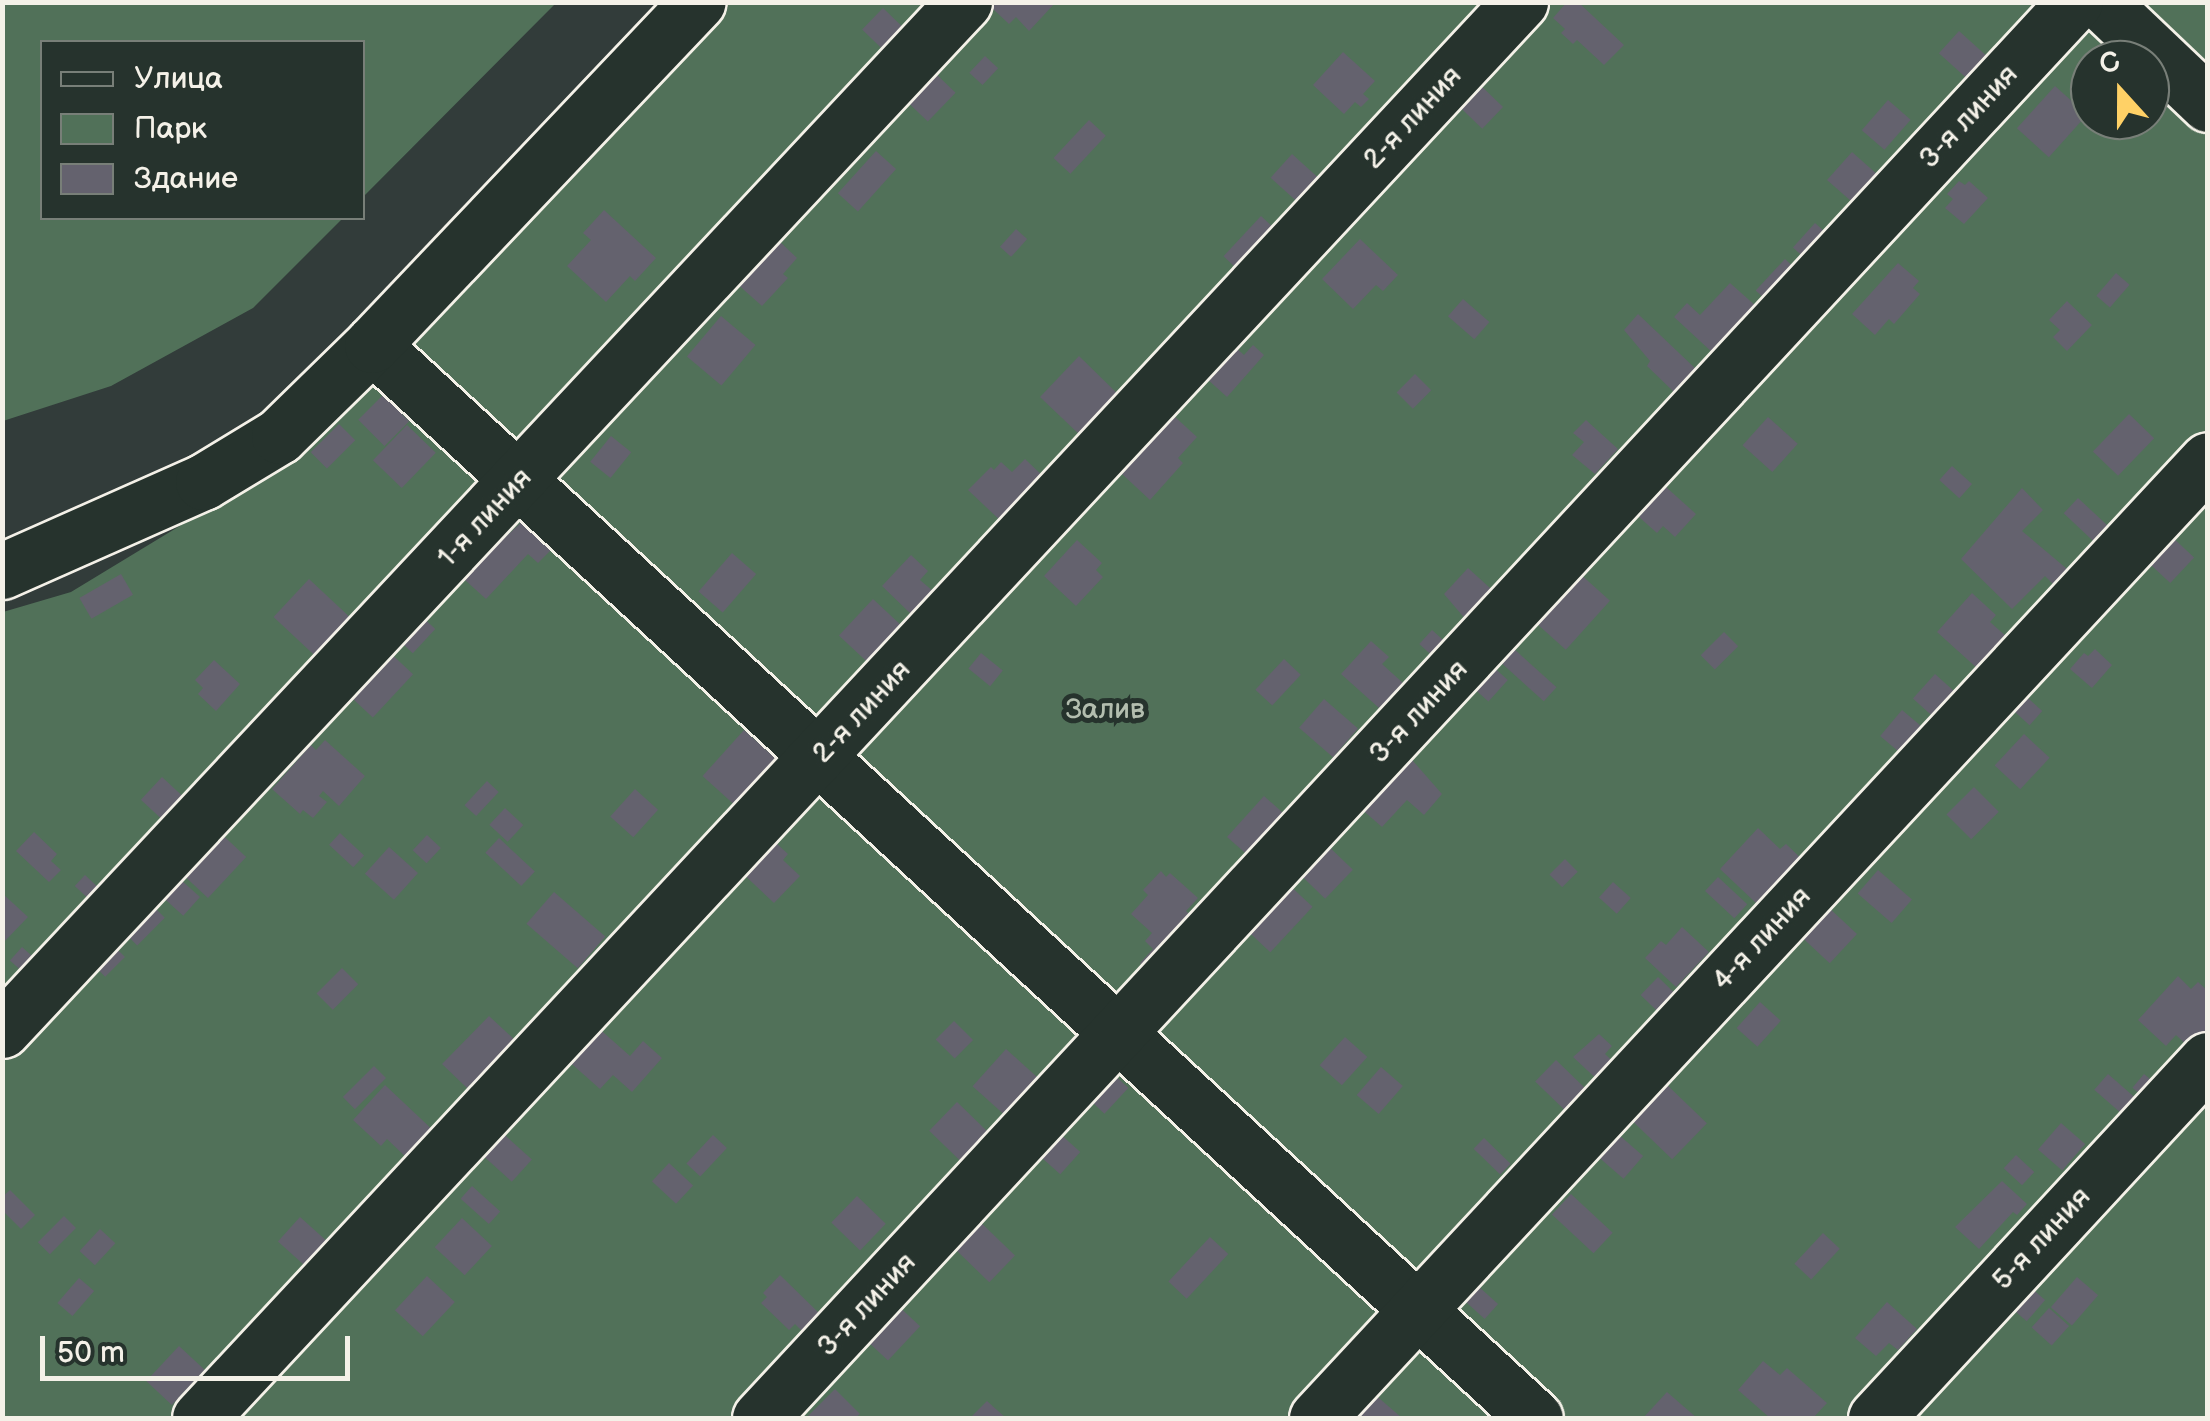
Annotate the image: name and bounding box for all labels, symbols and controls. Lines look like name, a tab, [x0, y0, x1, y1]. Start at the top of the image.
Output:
legend	[40, 40, 365, 220]
north arrow	[2070, 40, 2170, 140]
text: С	[2095, 45, 2125, 82]
street label: 3-я линия	[1913, 58, 2025, 176]
street label: 2-я линия	[1357, 60, 1469, 176]
text: Улица	[134, 61, 223, 97]
text: Парк	[134, 111, 207, 147]
text: Здание	[134, 161, 238, 197]
street label: 1-я линия	[431, 462, 539, 574]
street label: 3-я линия	[1363, 653, 1475, 771]
street label: 2-я линия	[806, 654, 918, 770]
park label: Залив	[1065, 693, 1145, 727]
street label: 4-я линия	[1706, 880, 1818, 998]
street label: 5-я линия	[1986, 1181, 2098, 1297]
street label: 3-я линия	[811, 1246, 923, 1364]
scale bar	[45, 1316, 355, 1378]
text: 50 m	[57, 1335, 125, 1371]

